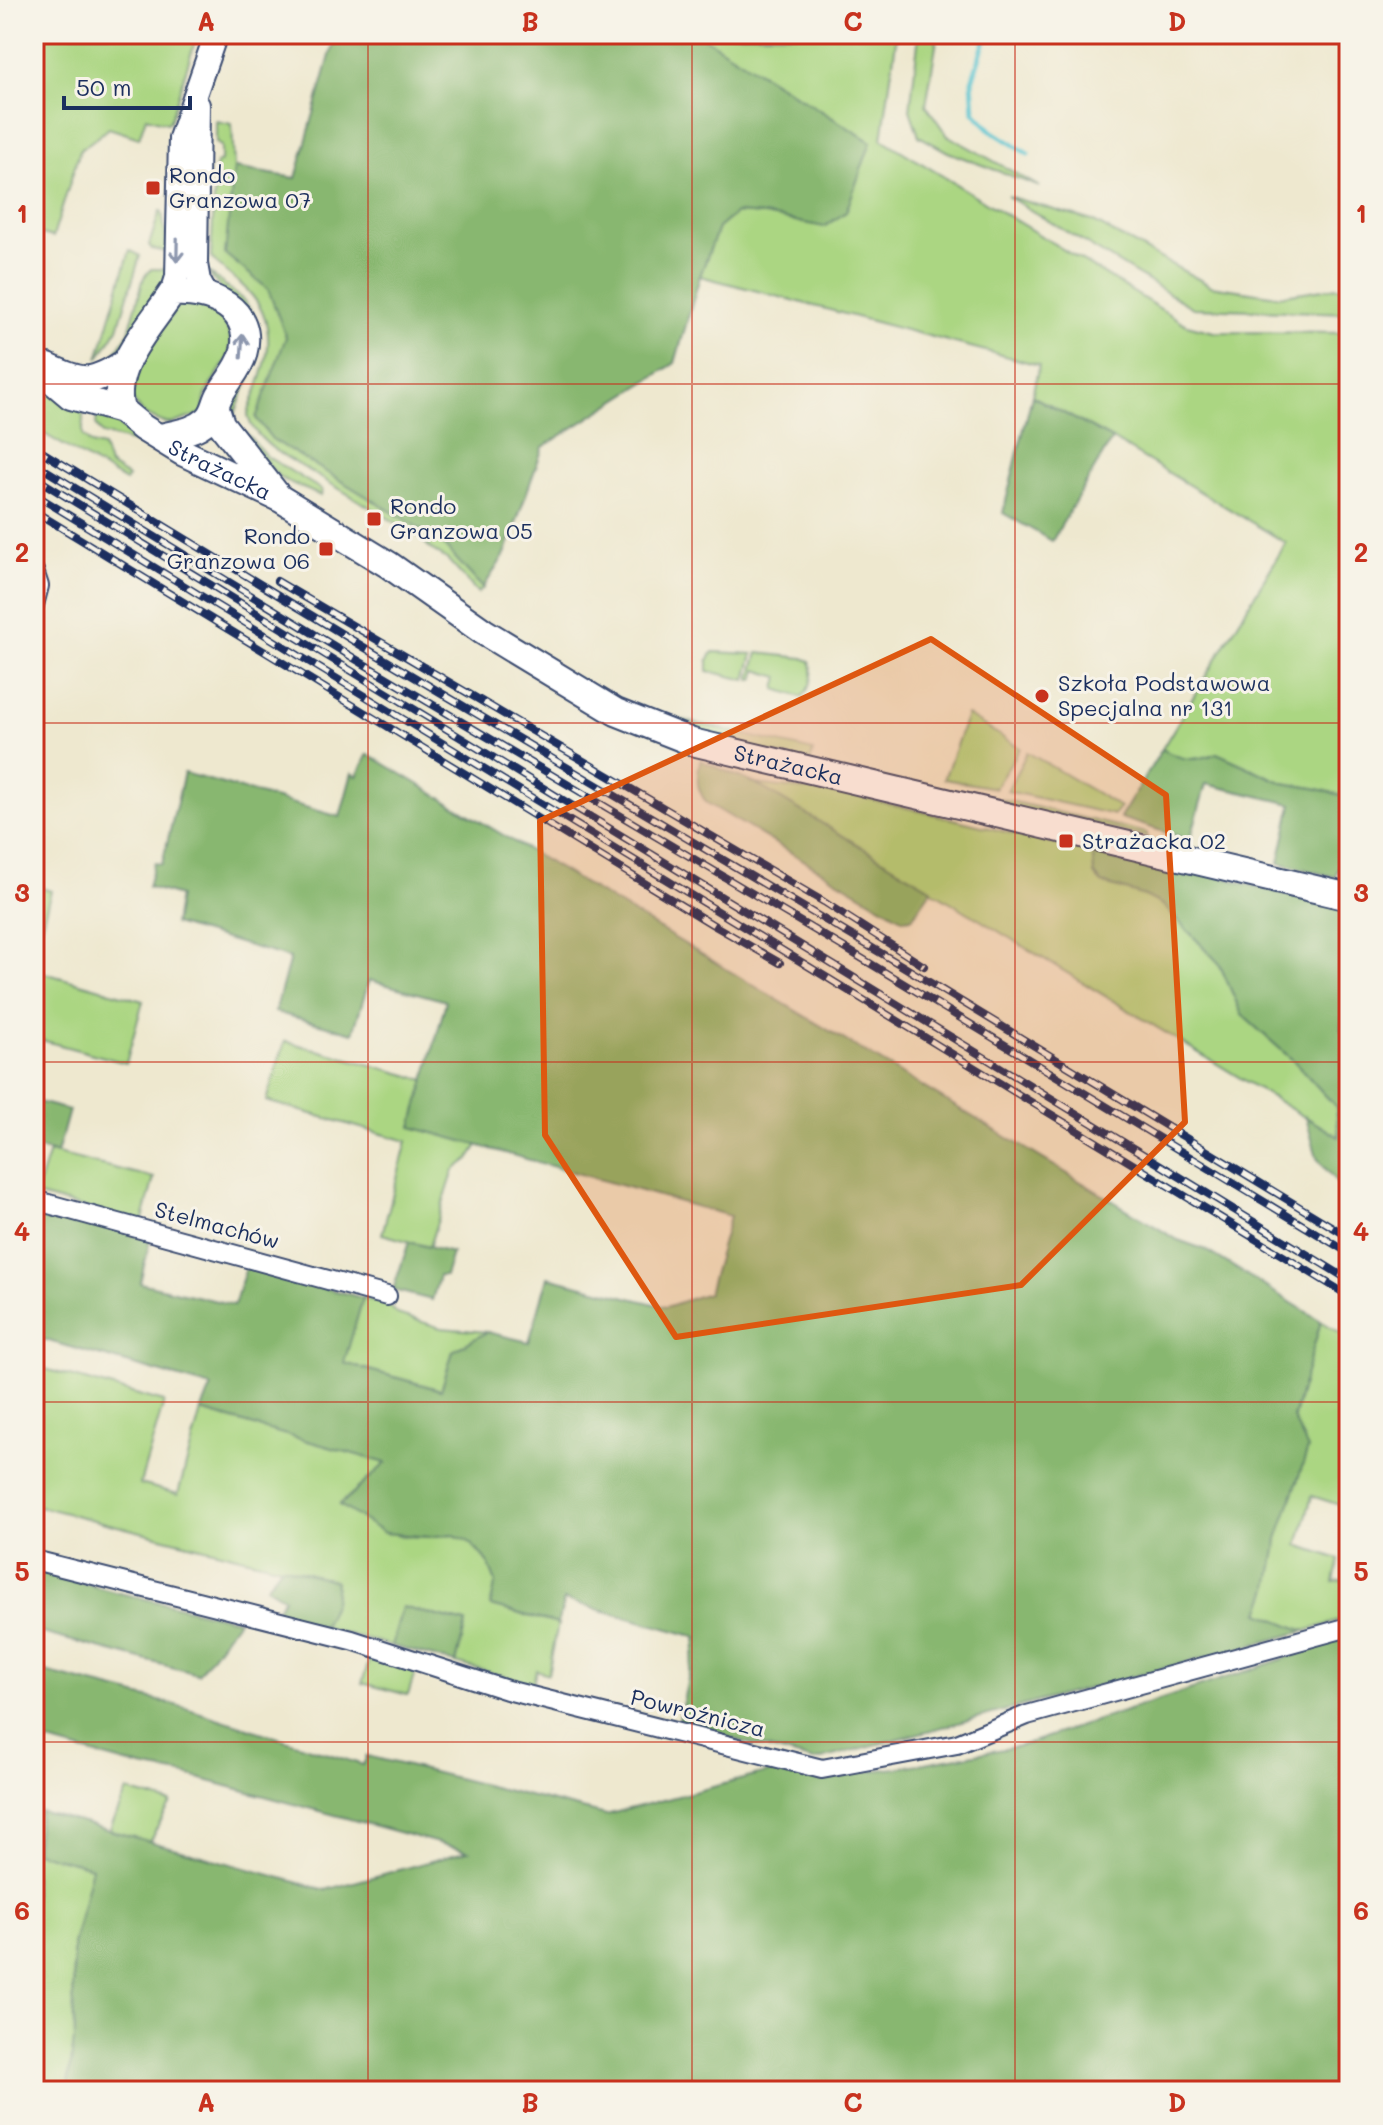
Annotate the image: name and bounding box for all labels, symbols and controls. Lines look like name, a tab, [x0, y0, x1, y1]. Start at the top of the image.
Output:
text: A	[197, 4, 215, 38]
text: B	[521, 4, 539, 38]
text: C	[843, 4, 863, 38]
text: D	[1168, 4, 1186, 38]
scale bar	[64, 60, 190, 110]
text: 50 m	[76, 71, 132, 102]
place label: Rondo Granzowa 07	[169, 160, 311, 214]
marker: Rondo Granzowa 07	[144, 179, 162, 197]
text: 1	[16, 196, 28, 230]
text: 1	[1355, 196, 1367, 230]
one-way arrow	[169, 236, 185, 263]
one-way arrow	[235, 333, 250, 359]
street label: Strażacka	[163, 432, 276, 506]
place label: Rondo Granzowa 05	[390, 491, 533, 545]
marker: Rondo Granzowa 05	[365, 510, 383, 528]
place label: Rondo Granzowa 06	[167, 521, 310, 575]
text: 2	[15, 535, 29, 569]
text: 2	[1354, 535, 1368, 569]
marker: Rondo Granzowa 06	[317, 540, 335, 558]
place label: Szkoła Podstawowa Specjalna nr 131	[1058, 668, 1270, 722]
marker: Szkoła Podstawowa Specjalna nr 131	[1033, 687, 1051, 705]
street label: Strażacka	[731, 737, 846, 791]
place label: Strażacka 02	[1082, 826, 1226, 855]
marker: Strażacka 02	[1057, 832, 1075, 850]
text: 3	[14, 875, 30, 909]
text: 3	[1353, 875, 1369, 909]
street label: Stelmachów	[152, 1194, 283, 1255]
text: 4	[14, 1214, 30, 1248]
text: 4	[1353, 1214, 1369, 1248]
text: 5	[14, 1554, 30, 1588]
text: 5	[1353, 1554, 1369, 1588]
street label: Powroźnicza	[628, 1682, 768, 1743]
text: 6	[14, 1893, 30, 1927]
text: 6	[1353, 1893, 1369, 1927]
text: A	[197, 2085, 215, 2119]
text: B	[521, 2085, 539, 2119]
text: C	[843, 2085, 863, 2119]
text: D	[1168, 2085, 1186, 2119]

